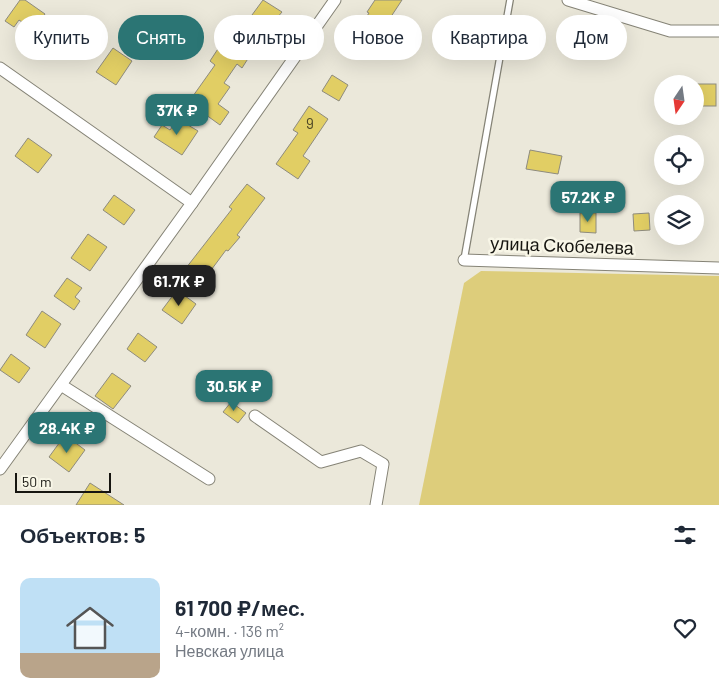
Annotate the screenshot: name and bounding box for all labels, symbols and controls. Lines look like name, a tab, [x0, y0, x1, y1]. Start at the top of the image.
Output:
chip: Купить	[15, 15, 108, 60]
chip: Снять	[118, 15, 204, 60]
chip: Фильтры	[214, 15, 324, 60]
chip: Новое	[334, 15, 422, 60]
chip: Квартира	[432, 15, 546, 60]
chip: Дом	[556, 15, 627, 60]
north arrow	[654, 75, 704, 125]
map controls	[654, 75, 704, 245]
pin: 37K ₽	[142, 94, 212, 136]
text: 37K ₽	[156, 100, 198, 119]
house number: 9	[306, 114, 314, 132]
button: locate	[654, 135, 704, 185]
pin: 57.2K ₽	[542, 180, 634, 223]
text: 57.2K ₽	[561, 187, 615, 206]
button: layers	[654, 195, 704, 245]
street label: улица Скобелева	[490, 232, 635, 259]
pin: 61.7K ₽	[133, 264, 225, 307]
text: 61.7K ₽	[154, 271, 204, 290]
pin: 30.5K ₽	[188, 370, 280, 412]
text: 30.5K ₽	[206, 376, 262, 395]
pin: 28.4K ₽	[21, 412, 113, 454]
text: 28.4K ₽	[39, 418, 95, 437]
scale bar	[15, 470, 111, 493]
text: 50 m	[22, 473, 51, 490]
icon: filters	[671, 521, 699, 549]
text: Объектов: 5	[20, 522, 145, 547]
text: 61 700 ₽/мес.	[175, 595, 305, 620]
icon: home	[60, 598, 120, 658]
icon: heart	[671, 614, 699, 642]
text: 4-комн. · 136 m²	[175, 621, 284, 640]
text: Невская улица	[175, 641, 284, 660]

